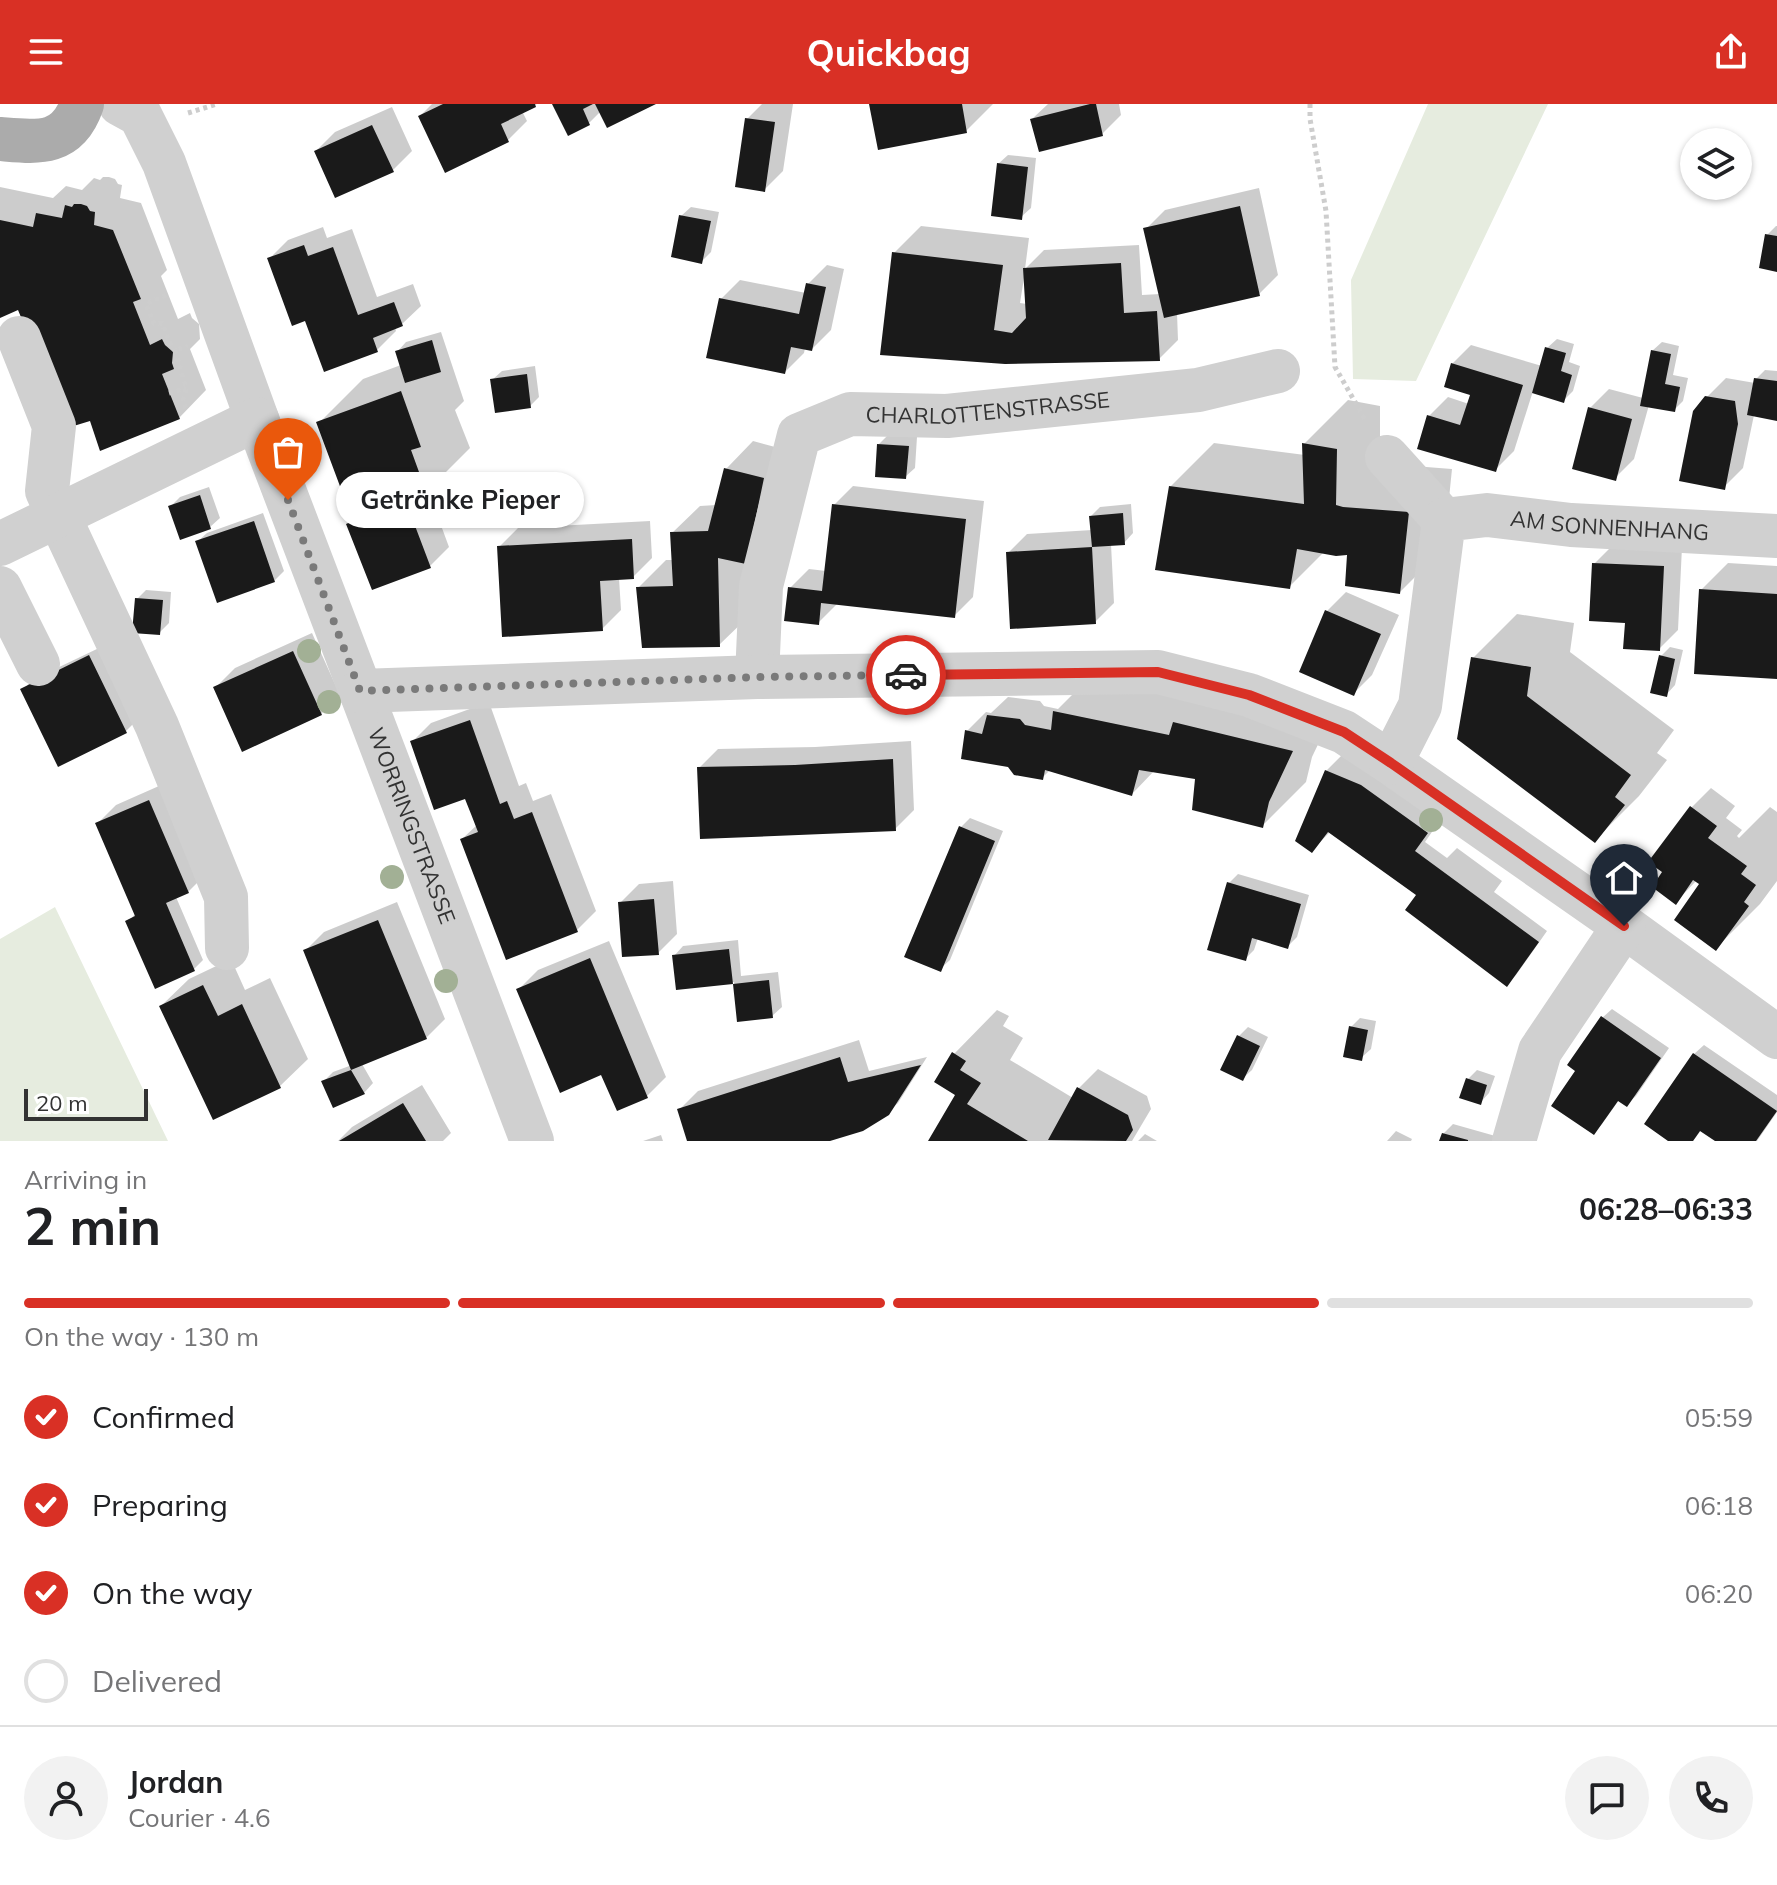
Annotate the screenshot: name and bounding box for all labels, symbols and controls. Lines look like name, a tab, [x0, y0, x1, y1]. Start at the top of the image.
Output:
icon: menu	[24, 30, 68, 74]
text: Quickbag	[806, 30, 971, 75]
icon: share	[1709, 30, 1753, 74]
map controls	[1680, 128, 1752, 200]
button: layers	[1680, 128, 1752, 200]
street label: CHARLOTTENSTRASSE	[865, 385, 1111, 431]
pin	[254, 418, 322, 500]
icon: bag	[266, 430, 310, 474]
callout: Getränke Pieper	[336, 472, 584, 528]
text: Getränke Pieper	[360, 483, 560, 516]
street label: AM SONNENHANG	[1509, 504, 1710, 546]
courier	[866, 635, 946, 715]
icon: car	[884, 653, 928, 697]
street label: WORRINGSTRASSE	[362, 724, 462, 928]
pin	[1590, 844, 1658, 926]
icon: home	[1602, 856, 1646, 900]
scale bar	[24, 1085, 148, 1121]
text: 20 m	[36, 1089, 87, 1117]
text: Arriving in	[24, 1163, 147, 1196]
text: 06:28–06:33	[1579, 1190, 1753, 1228]
text: 2 min	[24, 1193, 161, 1258]
text: On the way · 130 m	[24, 1320, 259, 1353]
icon: check	[24, 1395, 68, 1439]
text: Confirmed	[92, 1398, 235, 1436]
text: 05:59	[1685, 1401, 1753, 1434]
icon: check	[24, 1483, 68, 1527]
text: Preparing	[92, 1486, 228, 1524]
text: 06:18	[1685, 1489, 1753, 1522]
icon: check	[24, 1571, 68, 1615]
text: On the way	[92, 1574, 252, 1612]
text: 06:20	[1685, 1577, 1753, 1610]
text: Delivered	[92, 1662, 222, 1700]
button: person	[24, 1756, 108, 1840]
button: chat	[1565, 1756, 1649, 1840]
button: phone	[1669, 1756, 1753, 1840]
text: Jordan	[128, 1763, 223, 1801]
text: Courier · 4.6	[128, 1801, 271, 1834]

